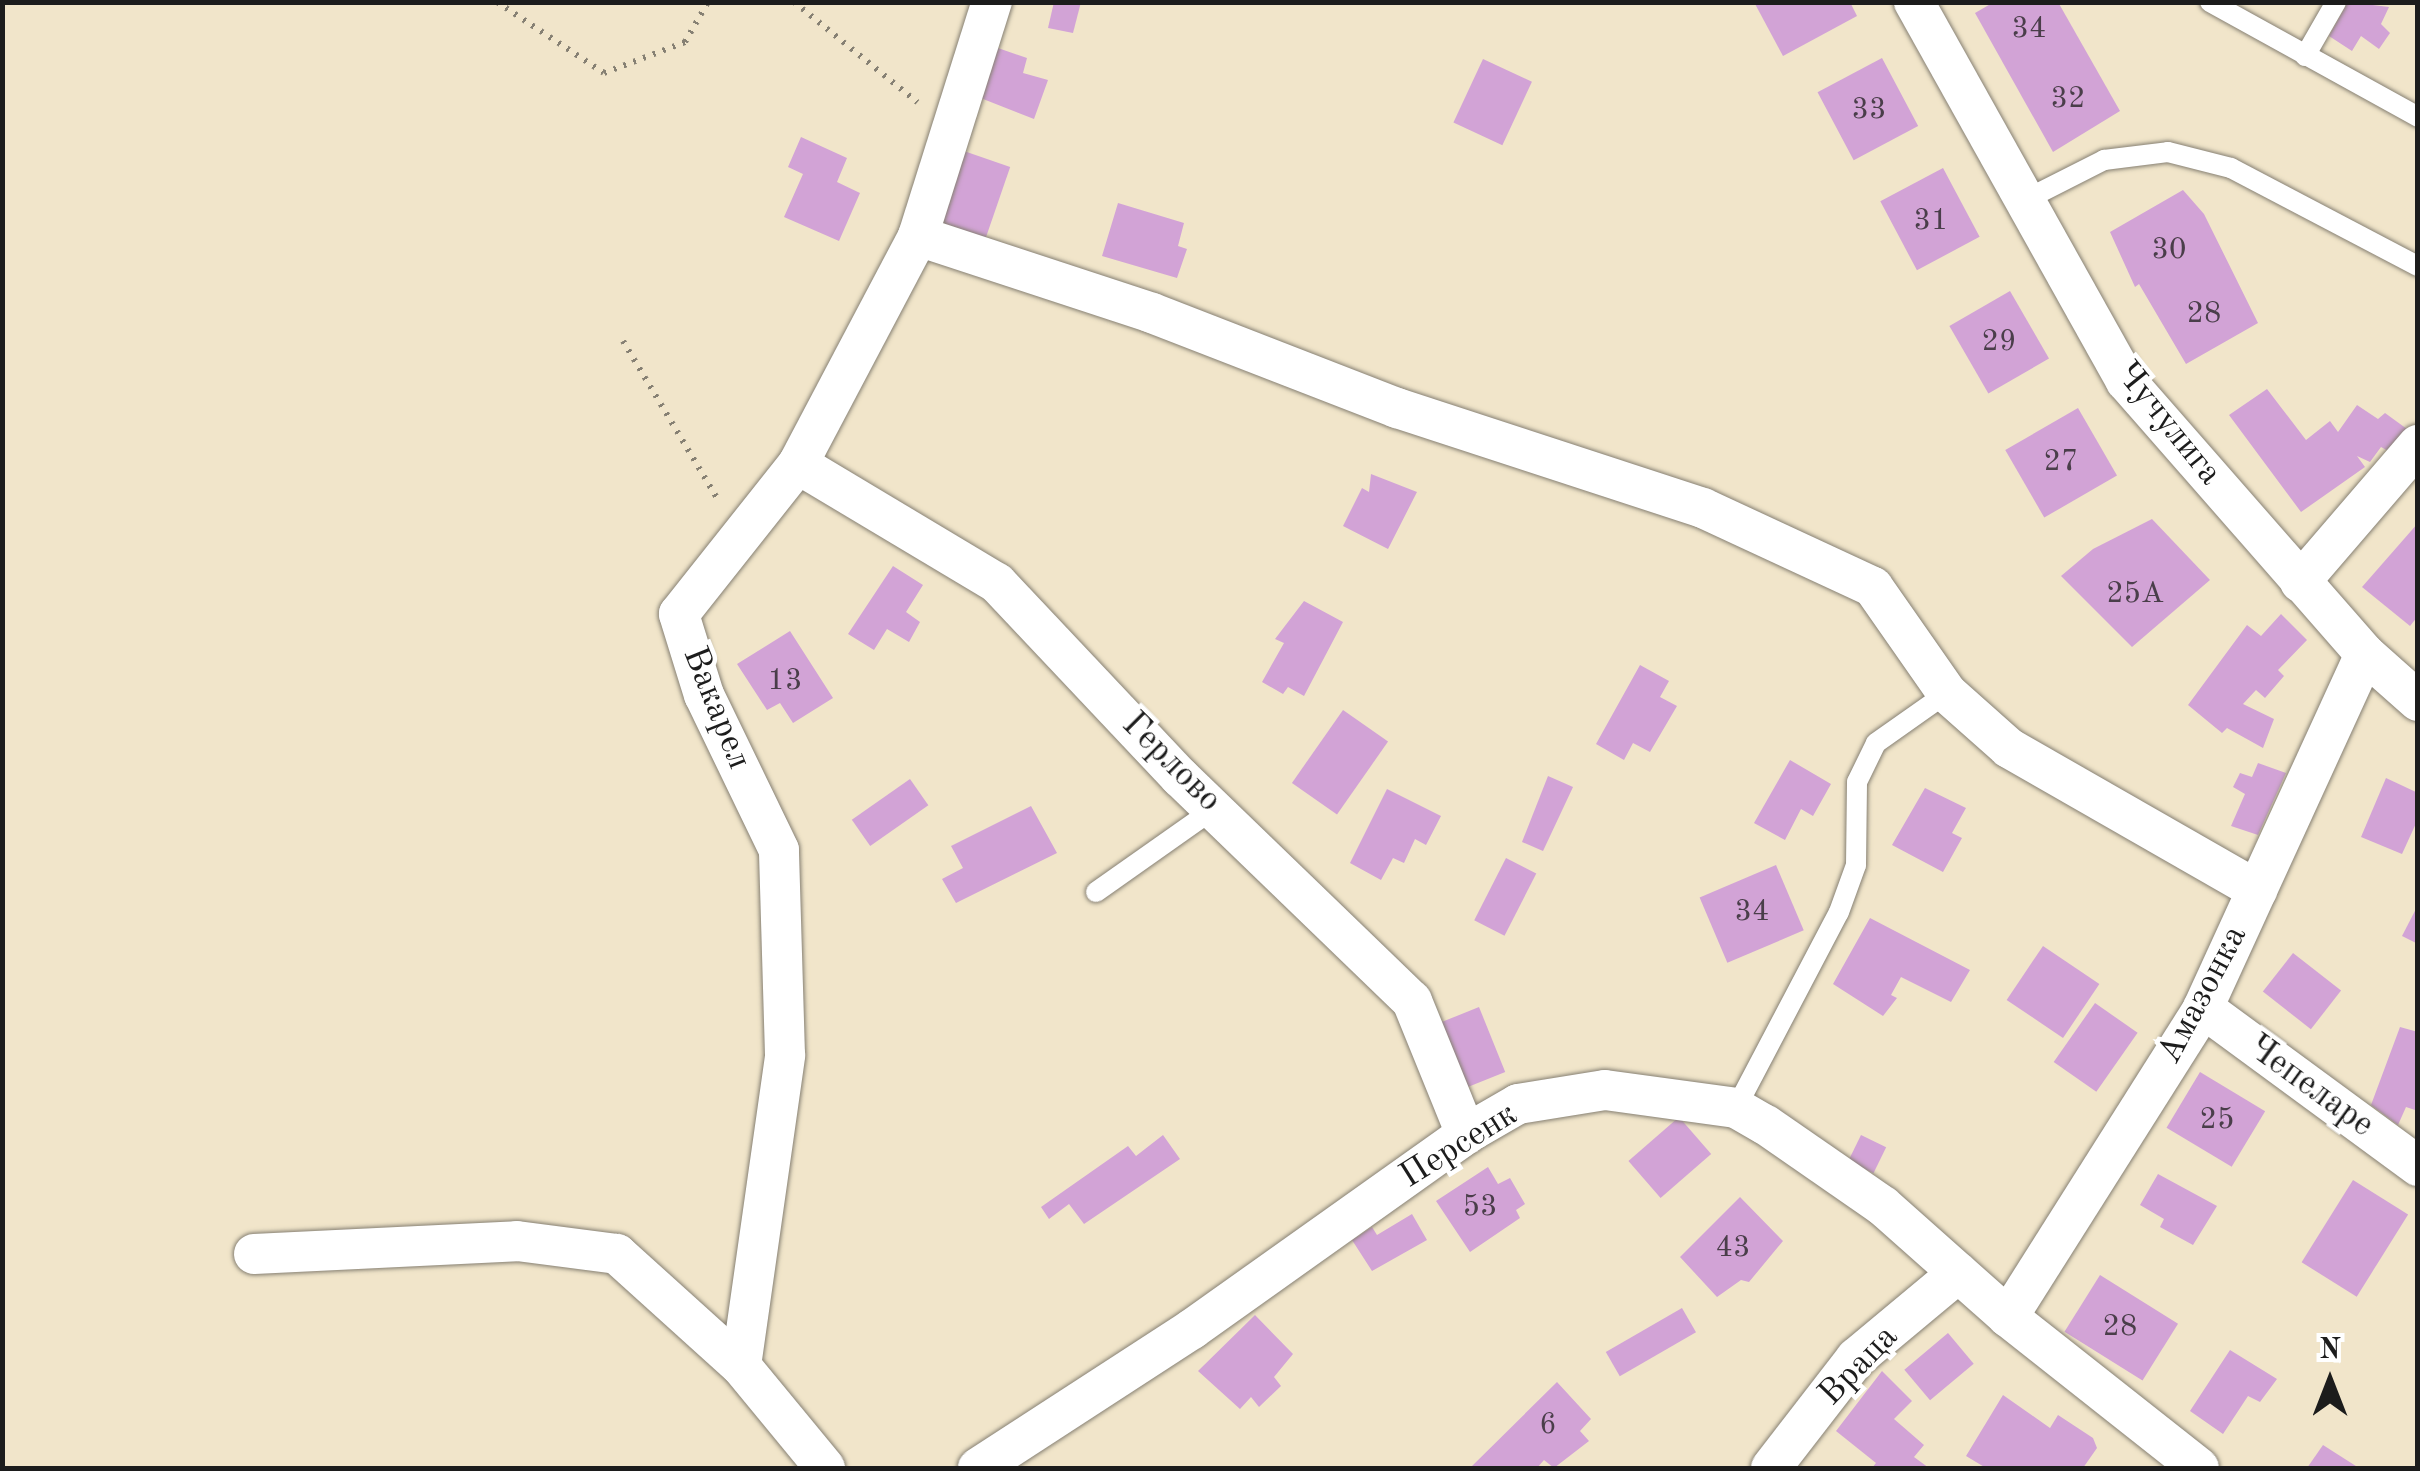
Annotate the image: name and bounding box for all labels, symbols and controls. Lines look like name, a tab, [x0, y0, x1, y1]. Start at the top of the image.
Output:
house number: 34	[2012, 11, 2046, 47]
house number: 32	[2051, 81, 2085, 117]
house number: 33	[1852, 92, 1886, 128]
house number: 31	[1914, 203, 1948, 239]
house number: 30	[2152, 232, 2186, 268]
house number: 28	[2187, 296, 2221, 332]
house number: 29	[1982, 324, 2016, 360]
street label: Чучулига	[2106, 354, 2230, 494]
house number: 27	[2044, 444, 2078, 480]
house number: 25А	[2106, 576, 2164, 612]
street label: Вакарел	[673, 641, 759, 775]
house number: 13	[768, 663, 802, 699]
street label: Герлово	[1112, 704, 1230, 822]
house number: 34	[1735, 894, 1769, 930]
street label: Амазонка	[2149, 919, 2257, 1071]
street label: Чепеларе	[2239, 1027, 2381, 1147]
street label: Персенк	[1393, 1094, 1525, 1198]
house number: 25	[2200, 1102, 2234, 1138]
house number: 53	[1463, 1189, 1497, 1225]
house number: 43	[1716, 1230, 1750, 1266]
house number: 28	[2103, 1309, 2137, 1345]
street label: Враца	[1811, 1317, 1907, 1415]
north arrow	[2280, 1331, 2380, 1431]
text: N	[2319, 1337, 2341, 1365]
house number: 6	[1539, 1407, 1557, 1443]

